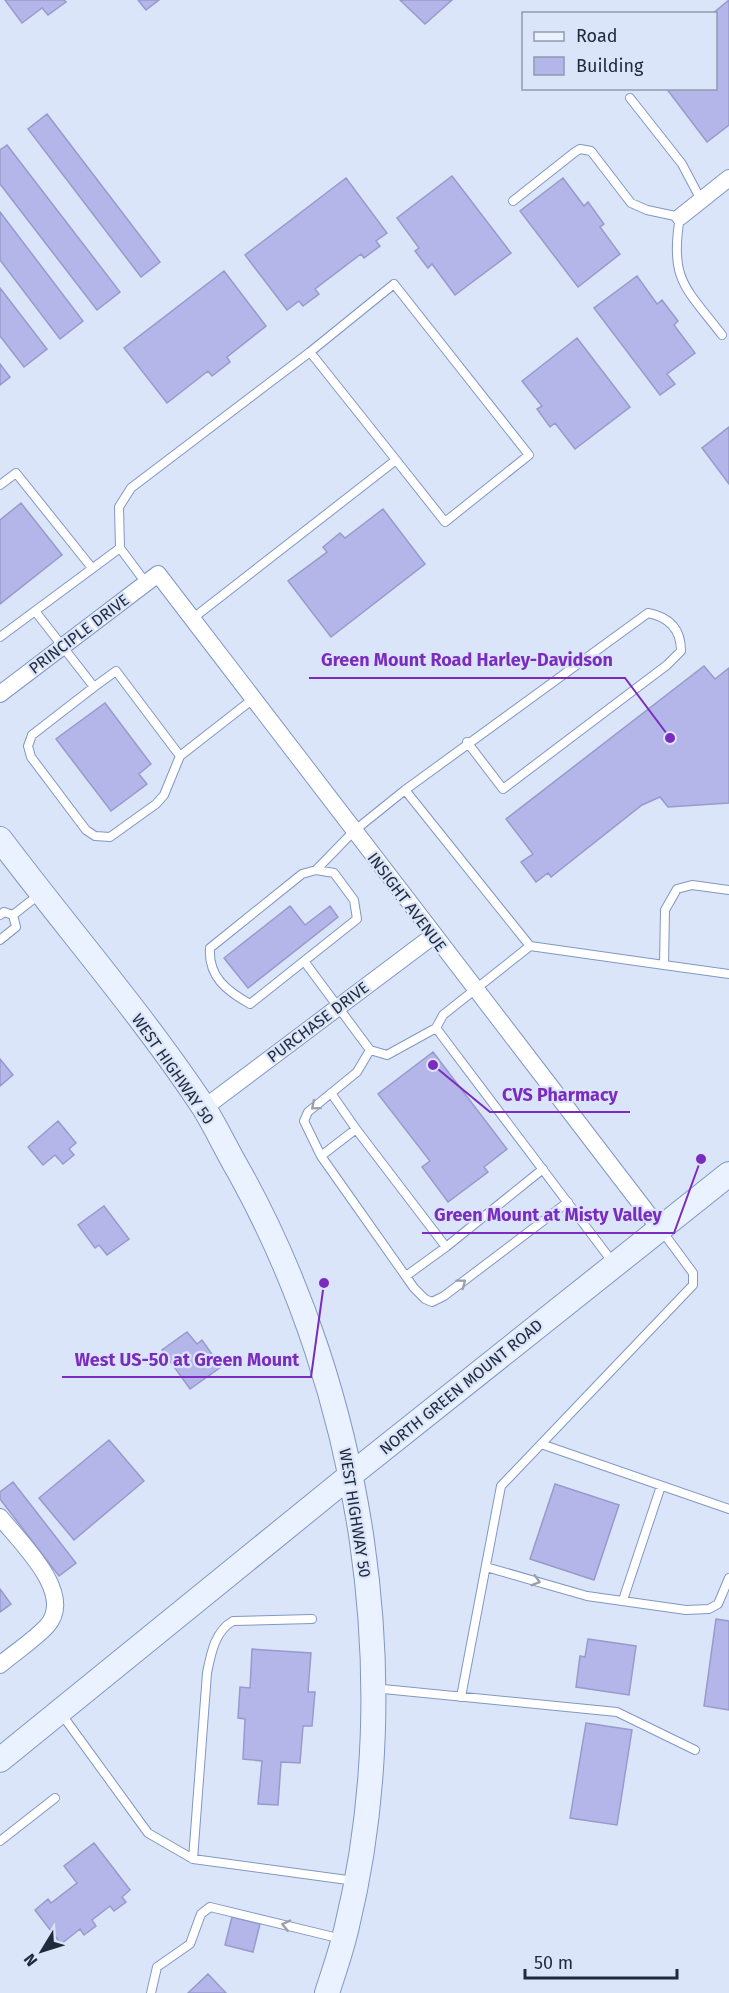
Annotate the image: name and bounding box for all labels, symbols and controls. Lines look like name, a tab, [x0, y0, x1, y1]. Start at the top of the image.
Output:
legend	[522, 12, 717, 90]
text: Road	[576, 25, 618, 47]
text: Building	[576, 55, 644, 77]
street label: PRINCIPLE DRIVE	[25, 590, 133, 678]
callout: Green Mount Road Harley-Davidson	[309, 642, 625, 678]
text: Green Mount Road Harley-Davidson	[321, 649, 613, 671]
street label: INSIGHT AVENUE	[364, 849, 450, 955]
street label: PURCHASE DRIVE	[264, 978, 372, 1066]
street label: WEST HIGHWAY 50	[128, 1010, 218, 1128]
callout: CVS Pharmacy	[490, 1076, 630, 1112]
text: CVS Pharmacy	[502, 1084, 619, 1106]
one-way arrow	[311, 1099, 322, 1110]
callout: Green Mount at Misty Valley	[422, 1197, 674, 1233]
text: Green Mount at Misty Valley	[434, 1204, 663, 1226]
one-way arrow	[456, 1279, 467, 1290]
street label: NORTH GREEN MOUNT ROAD	[376, 1315, 546, 1459]
callout: West US-50 at Green Mount	[62, 1341, 311, 1377]
text: West US-50 at Green Mount	[75, 1349, 300, 1371]
street label: WEST HIGHWAY 50	[335, 1447, 375, 1579]
one-way arrow	[530, 1574, 541, 1586]
one-way arrow	[282, 1920, 292, 1933]
north arrow	[12, 1921, 72, 1981]
scale bar	[525, 1942, 676, 1980]
text: N	[20, 1950, 41, 1970]
text: 50 m	[534, 1952, 573, 1974]

